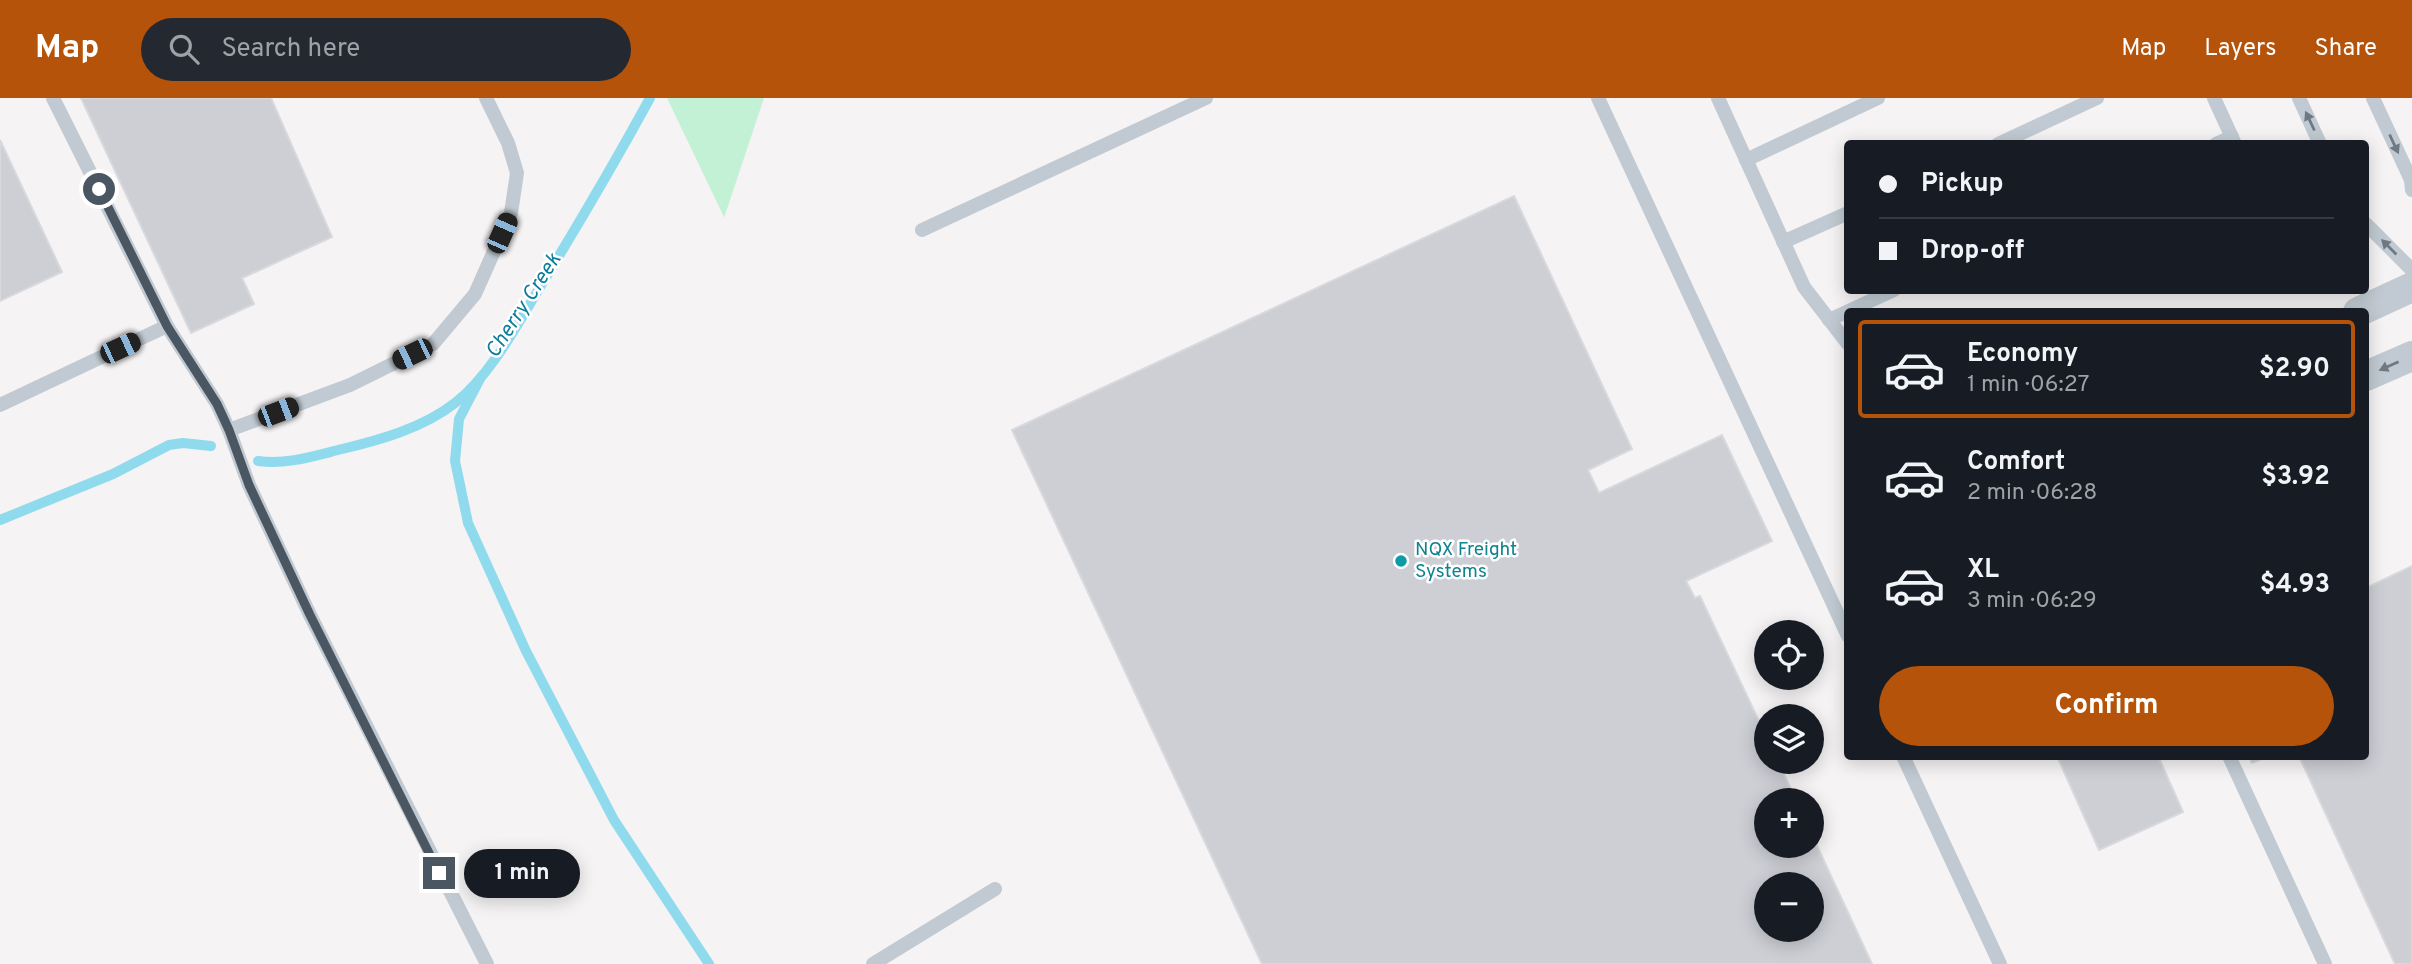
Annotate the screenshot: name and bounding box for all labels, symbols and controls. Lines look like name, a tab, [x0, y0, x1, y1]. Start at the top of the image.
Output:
search box	[141, 18, 631, 81]
text: Map	[35, 28, 99, 70]
icon: search	[165, 30, 203, 68]
text: Search here	[221, 33, 360, 66]
text: Map	[2121, 34, 2166, 64]
text: Layers	[2204, 34, 2276, 64]
text: Share	[2314, 34, 2377, 64]
one-way arrow	[2304, 111, 2316, 131]
one-way arrow	[2388, 134, 2400, 154]
text: Pickup	[1921, 168, 2004, 201]
route start	[83, 173, 115, 205]
car	[484, 210, 521, 256]
text: Drop-off	[1921, 235, 2024, 268]
one-way arrow	[2381, 240, 2398, 256]
water label: Cherry Creek	[480, 248, 568, 364]
car	[97, 330, 144, 366]
car	[389, 335, 436, 373]
icon: car	[1883, 338, 1946, 401]
text: Economy	[1967, 338, 2078, 371]
text: $2.90	[2259, 353, 2330, 386]
one-way arrow	[2379, 360, 2399, 372]
text: 1 min · 06:27	[1967, 371, 2090, 400]
car	[255, 395, 302, 429]
icon: car	[1883, 446, 1946, 509]
text: Comfort	[1967, 446, 2065, 479]
text: $3.92	[2261, 461, 2330, 494]
text: 2 min · 06:28	[1967, 479, 2097, 508]
place label: NQX Freight Systems	[1415, 538, 1517, 584]
marker: NQX Freight Systems	[1393, 553, 1409, 569]
icon: car	[1883, 554, 1946, 617]
text: XL	[1967, 554, 1999, 587]
text: $4.93	[2260, 569, 2330, 602]
text: 3 min · 06:29	[1967, 587, 2097, 616]
map controls	[1754, 620, 1824, 942]
button: locate	[1754, 620, 1824, 690]
button: Confirm	[1879, 666, 2334, 746]
button: layers	[1754, 704, 1824, 774]
button: +	[1754, 788, 1824, 858]
callout: 1 min	[464, 848, 579, 898]
route end	[423, 857, 455, 889]
text: 1 min	[494, 859, 550, 888]
button: −	[1754, 872, 1824, 942]

